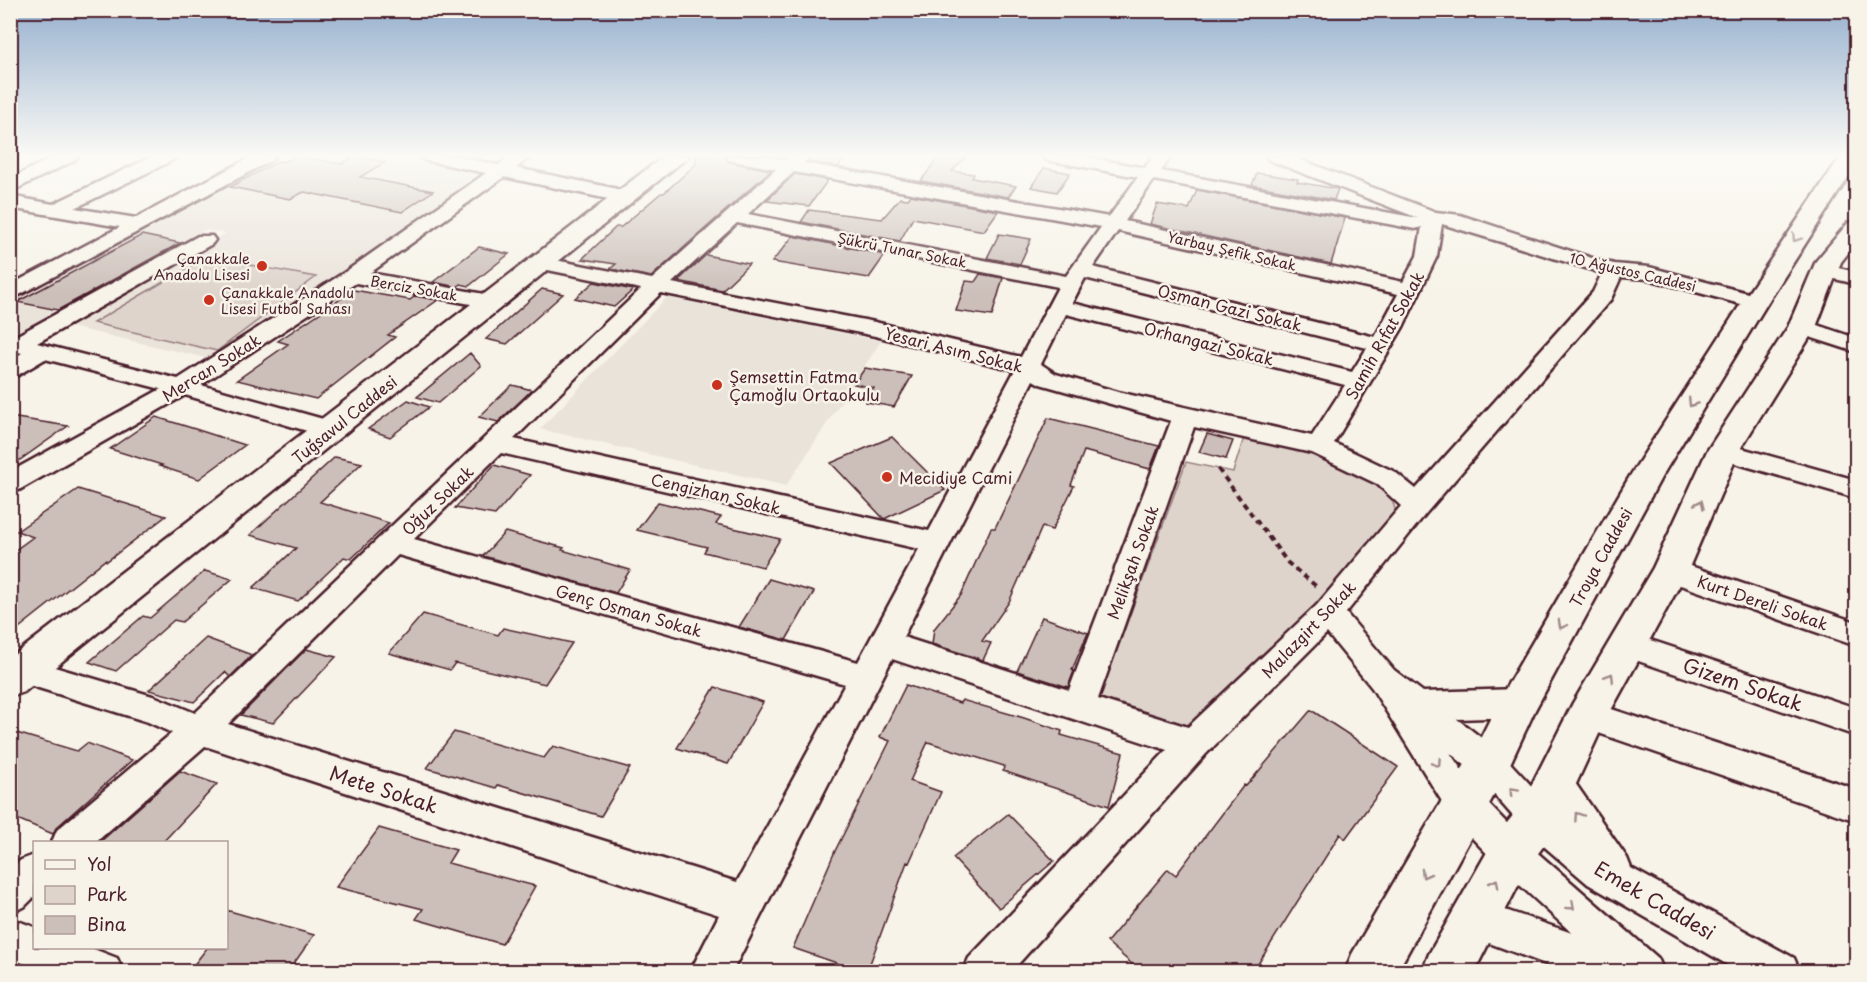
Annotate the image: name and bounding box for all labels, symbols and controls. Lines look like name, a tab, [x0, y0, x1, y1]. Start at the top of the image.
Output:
street label: Yarbay Şefik Sokak	[1165, 226, 1299, 276]
street label: Şükrü Tunar Sokak	[835, 227, 969, 273]
one-way arrow	[1792, 232, 1804, 242]
street label: 10 Ağustos Caddesi	[1568, 247, 1698, 297]
place label: Çanakkale Anadolu Lisesi	[154, 248, 250, 285]
marker: Çanakkale Anadolu Lisesi	[255, 259, 269, 273]
street label: Samih Rıfat Sokak	[1339, 266, 1429, 404]
street label: Berciz Sokak	[369, 270, 459, 306]
street label: Osman Gazi Sokak	[1155, 277, 1305, 337]
place label: Çanakkale Anadolu Lisesi Futbol Sahası	[221, 282, 354, 319]
marker: Çanakkale Anadolu Lisesi Futbol Sahası	[202, 293, 216, 307]
street label: Orhangazi Sokak	[1142, 315, 1276, 371]
street label: Yesari Asım Sokak	[882, 320, 1026, 378]
street label: Mercan Sokak	[157, 327, 265, 407]
place label: Şemsettin Fatma Çamoğlu Ortaokulu	[729, 364, 880, 406]
street label: Tuğsavul Caddesi	[286, 369, 402, 469]
marker: Şemsettin Fatma Çamoğlu Ortaokulu	[710, 378, 724, 392]
one-way arrow	[1687, 397, 1699, 407]
street label: Oğuz Sokak	[396, 460, 478, 540]
place label: Mecidiye Cami	[899, 465, 1012, 489]
street label: Cengizhan Sokak	[649, 466, 784, 520]
marker: Mecidiye Cami	[880, 470, 894, 484]
one-way arrow	[1692, 499, 1704, 510]
street label: Melikşah Sokak	[1100, 502, 1164, 622]
street label: Troya Caddesi	[1563, 503, 1637, 611]
street label: Kurt Dereli Sokak	[1694, 568, 1832, 636]
street label: Malazgirt Sokak	[1255, 575, 1361, 683]
street label: Genç Osman Sokak	[553, 578, 705, 642]
one-way arrow	[1558, 619, 1569, 630]
street label: Gizem Sokak	[1679, 649, 1807, 719]
one-way arrow	[1603, 673, 1615, 683]
street label: Mete Sokak	[326, 757, 442, 821]
one-way arrow	[1430, 757, 1442, 767]
one-way arrow	[1510, 787, 1521, 798]
one-way arrow	[1574, 812, 1585, 823]
legend	[33, 841, 228, 949]
text: Yol	[87, 850, 112, 877]
street label: Emek Caddesi	[1589, 853, 1721, 947]
one-way arrow	[1421, 867, 1432, 878]
one-way arrow	[1488, 879, 1499, 889]
text: Park	[87, 880, 127, 907]
one-way arrow	[1564, 899, 1575, 910]
text: Bina	[87, 910, 127, 937]

